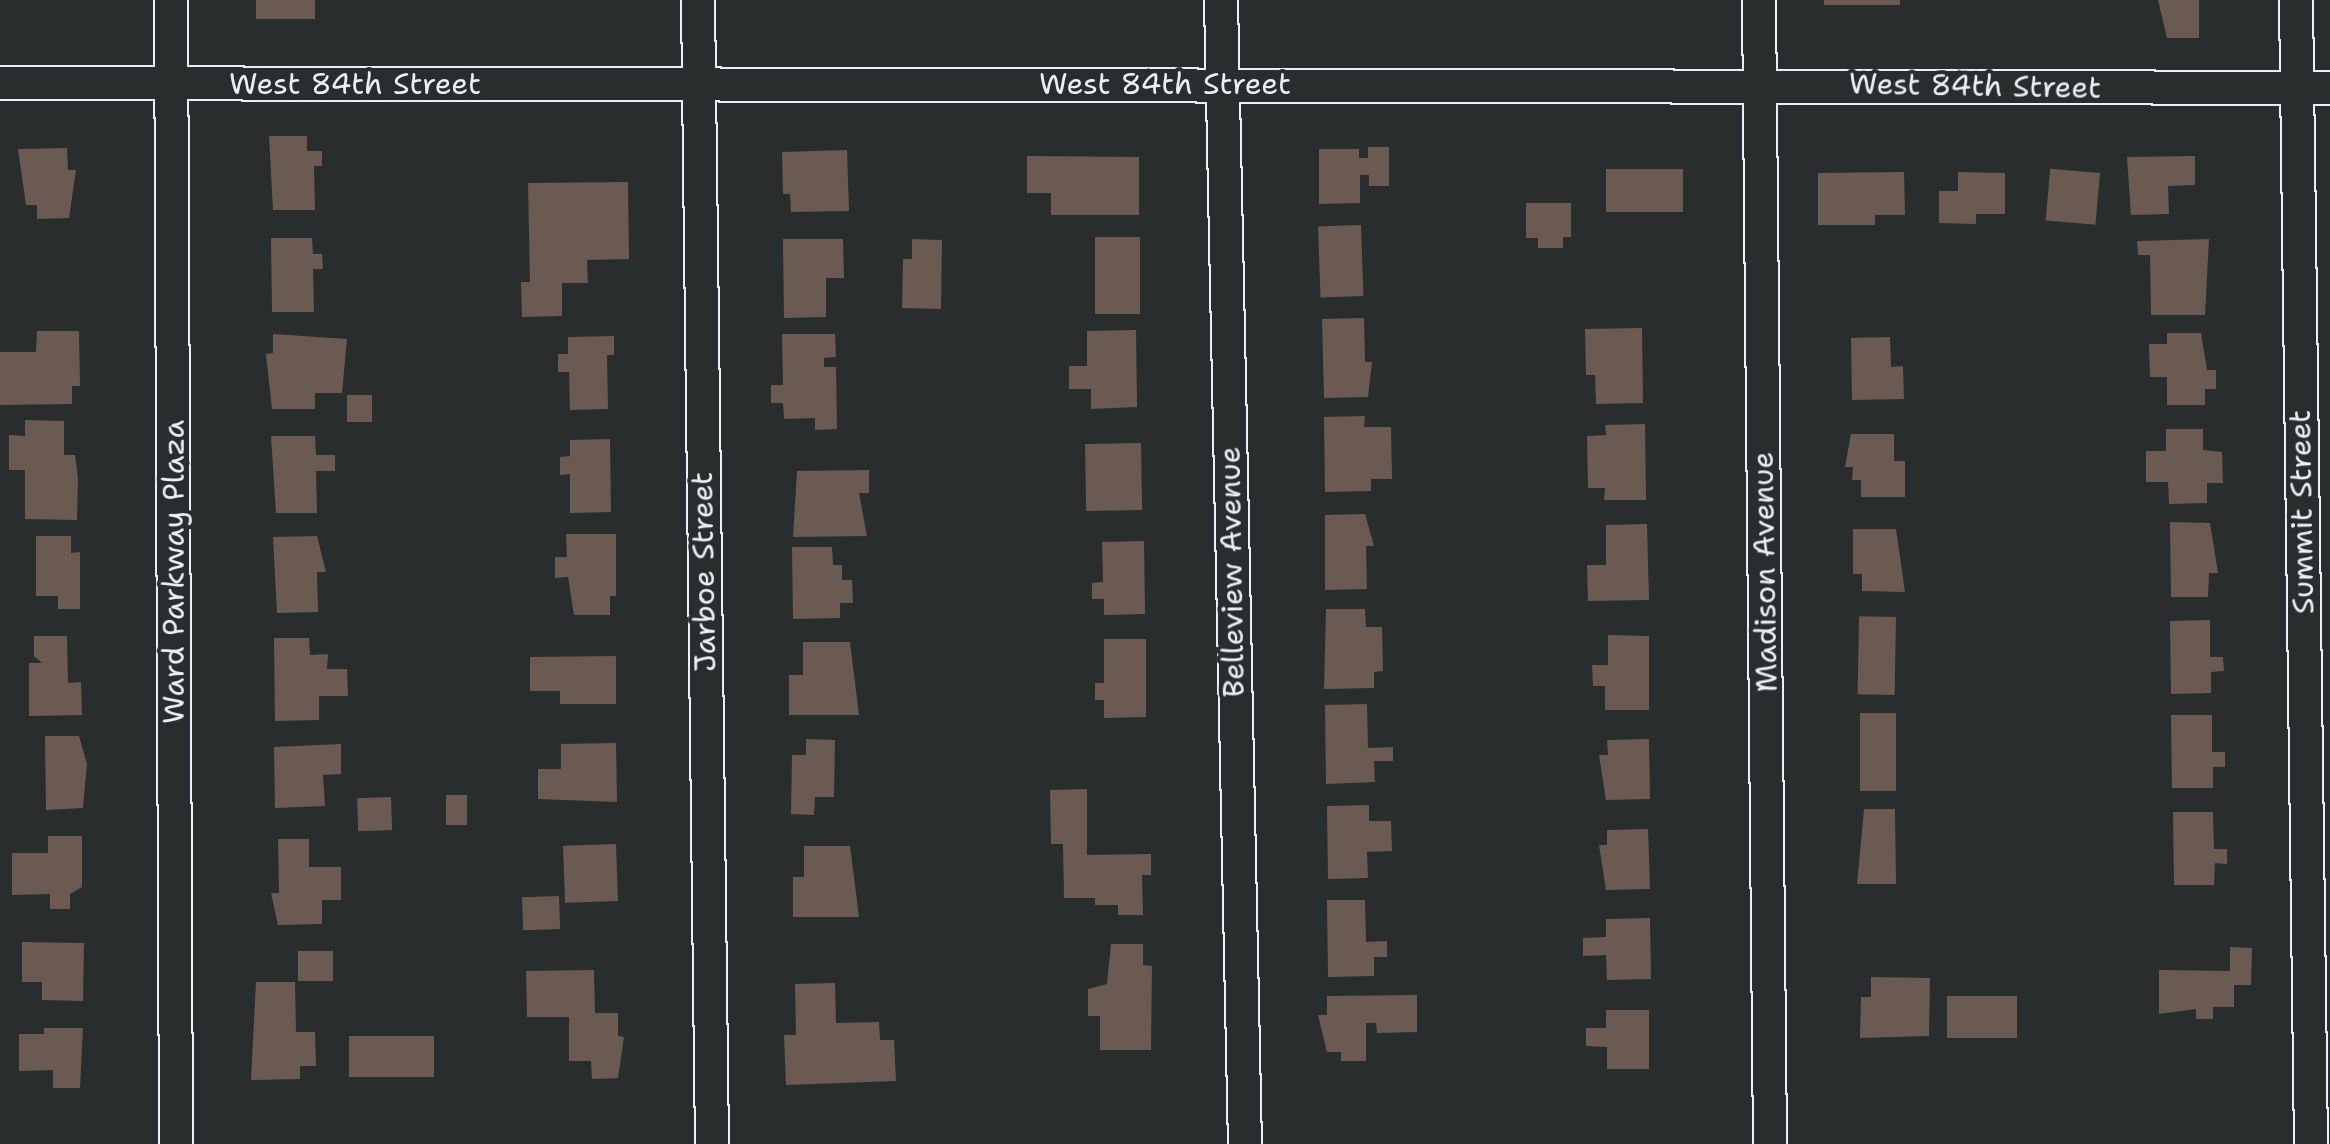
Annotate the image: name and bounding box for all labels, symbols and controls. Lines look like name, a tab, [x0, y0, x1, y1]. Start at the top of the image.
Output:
street label: West 84th Street	[229, 66, 481, 102]
street label: West 84th Street	[1039, 66, 1291, 102]
street label: West 84th Street	[1849, 66, 2101, 106]
street label: Summit Street	[2282, 409, 2322, 615]
street label: Ward Parkway Plaza	[156, 420, 192, 724]
street label: Belleview Avenue	[1212, 446, 1252, 698]
street label: Madison Avenue	[1745, 451, 1785, 693]
street label: Jarboe Street	[684, 471, 724, 673]

